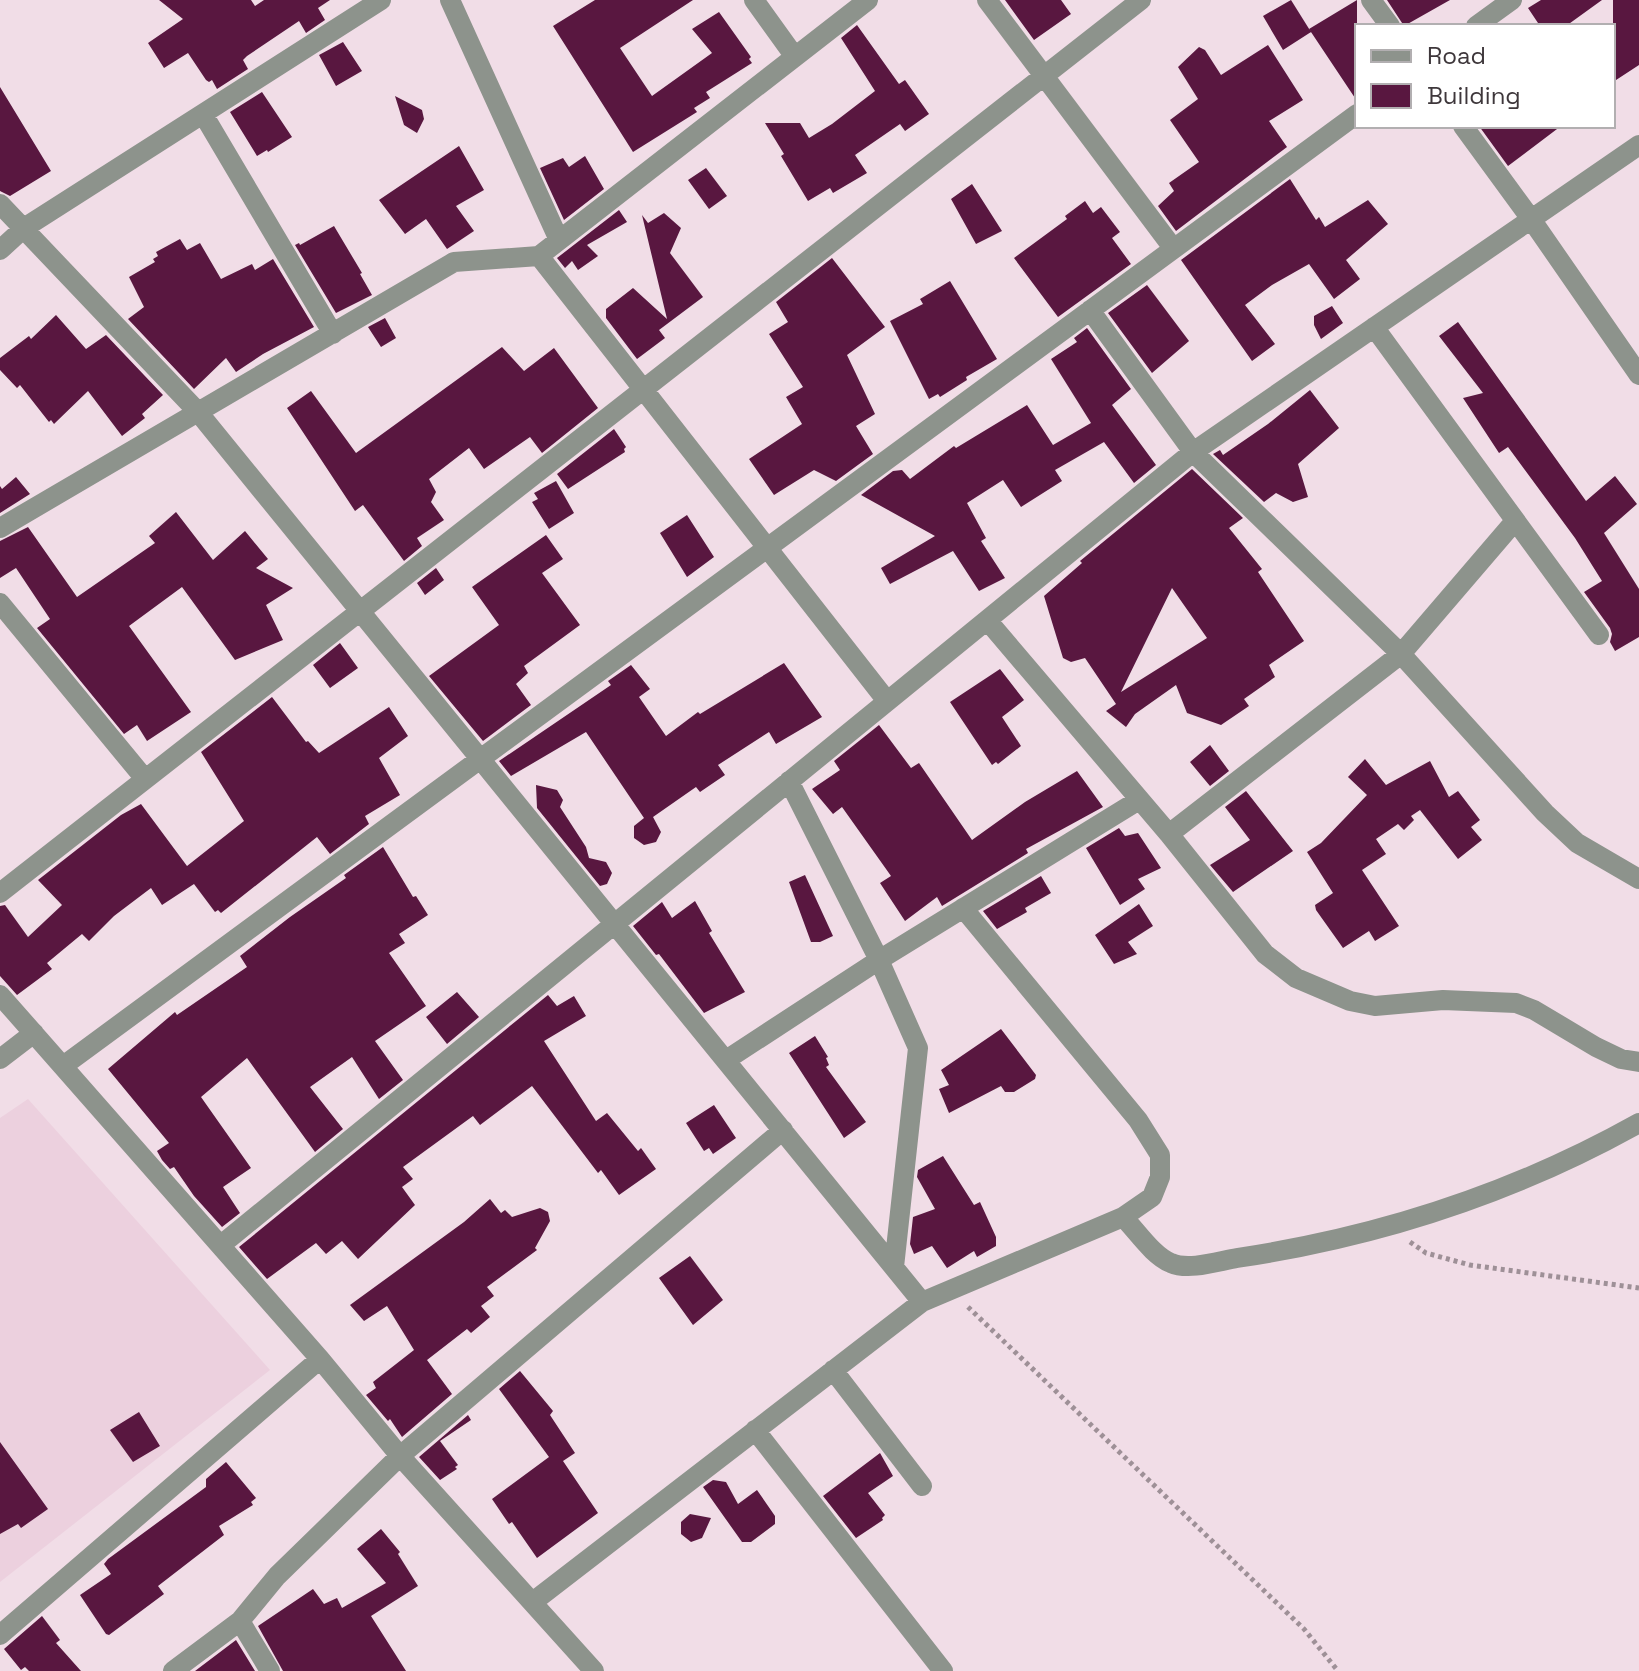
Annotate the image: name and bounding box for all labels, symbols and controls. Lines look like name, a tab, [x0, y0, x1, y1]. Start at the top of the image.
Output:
legend	[1355, 24, 1615, 128]
text: Road	[1427, 40, 1486, 71]
text: Building	[1427, 80, 1521, 111]

